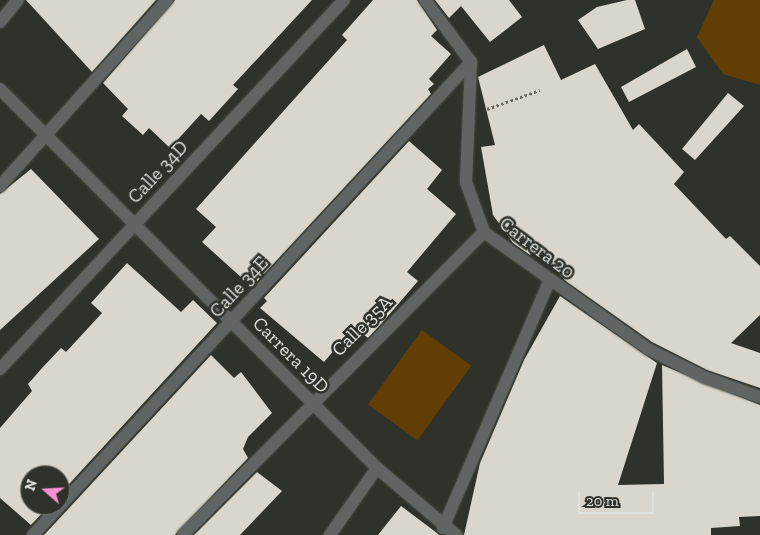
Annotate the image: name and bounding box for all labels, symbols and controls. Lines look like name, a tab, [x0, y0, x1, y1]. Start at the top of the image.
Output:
street label: Calle 34D	[123, 136, 193, 208]
street label: Carrera 20	[495, 212, 579, 284]
street label: Calle 34E	[205, 252, 273, 322]
street label: Calle 35A	[327, 291, 397, 361]
street label: Carrera 19D	[248, 312, 334, 398]
north arrow	[20, 465, 70, 515]
text: N	[22, 477, 41, 493]
scale bar	[580, 482, 656, 514]
text: 20 m	[586, 492, 619, 510]

